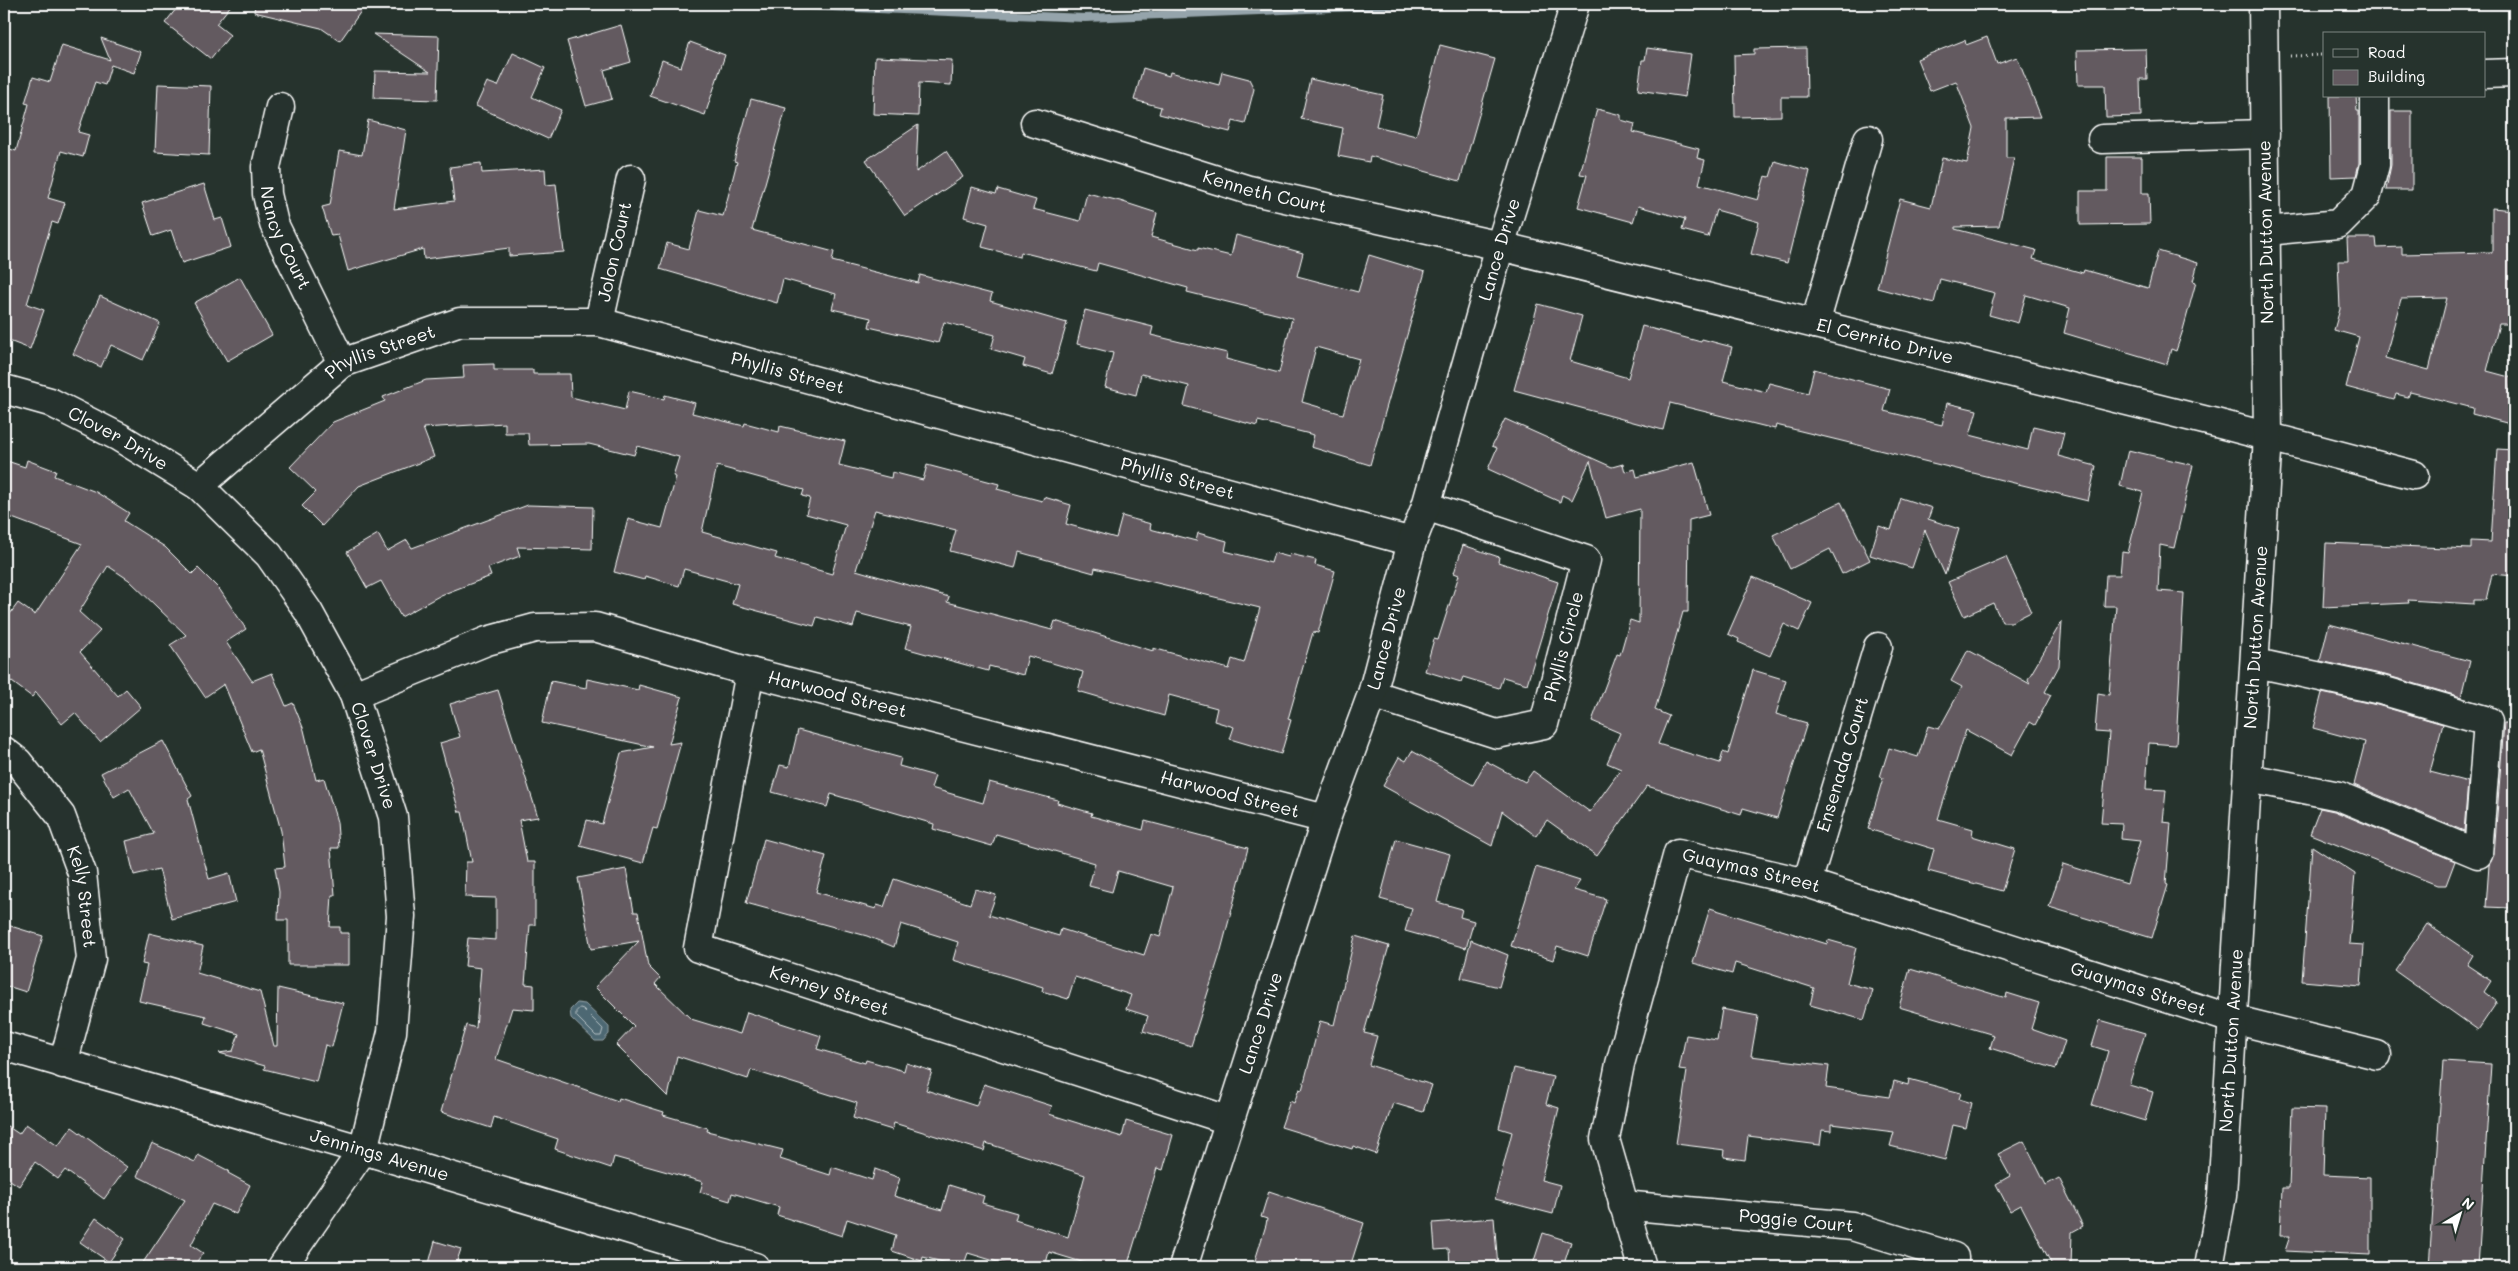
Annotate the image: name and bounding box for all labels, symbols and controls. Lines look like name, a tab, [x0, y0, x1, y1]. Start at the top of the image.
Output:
legend	[2323, 32, 2486, 98]
text: Road	[2368, 42, 2405, 62]
text: Building	[2368, 66, 2425, 86]
street label: North Dutton Avenue	[2251, 140, 2279, 324]
street label: Kenneth Court	[1200, 163, 1329, 218]
street label: Nancy Court	[256, 186, 317, 293]
street label: Lance Drive	[1472, 195, 1525, 303]
street label: Jolon Court	[591, 199, 637, 304]
street label: El Cerrito Drive	[1814, 312, 1956, 369]
street label: Phyllis Street	[319, 319, 438, 384]
street label: Phyllis Street	[728, 345, 848, 399]
street label: Clover Drive	[64, 400, 173, 475]
street label: Phyllis Street	[1118, 451, 1238, 504]
street label: North Dutton Avenue	[2237, 545, 2272, 730]
street label: Lance Drive	[1361, 584, 1411, 692]
street label: Phyllis Circle	[1537, 589, 1588, 704]
street label: Harwood Street	[766, 664, 910, 723]
street label: Ensenada Court	[1810, 693, 1873, 835]
street label: Clover Drive	[346, 699, 403, 812]
street label: Harwood Street	[1158, 764, 1302, 823]
street label: Guaymas Street	[1680, 841, 1824, 898]
street label: Kelly Street	[62, 842, 103, 949]
street label: North Dutton Avenue	[2213, 948, 2248, 1133]
street label: Guaymas Street	[2068, 955, 2210, 1021]
street label: Kerney Street	[767, 959, 893, 1020]
street label: Lance Drive	[1232, 969, 1287, 1077]
street label: Jennings Avenue	[307, 1122, 452, 1186]
north arrow	[2436, 1188, 2486, 1238]
text: N	[2458, 1193, 2478, 1214]
street label: Poggie Court	[1738, 1203, 1855, 1237]

